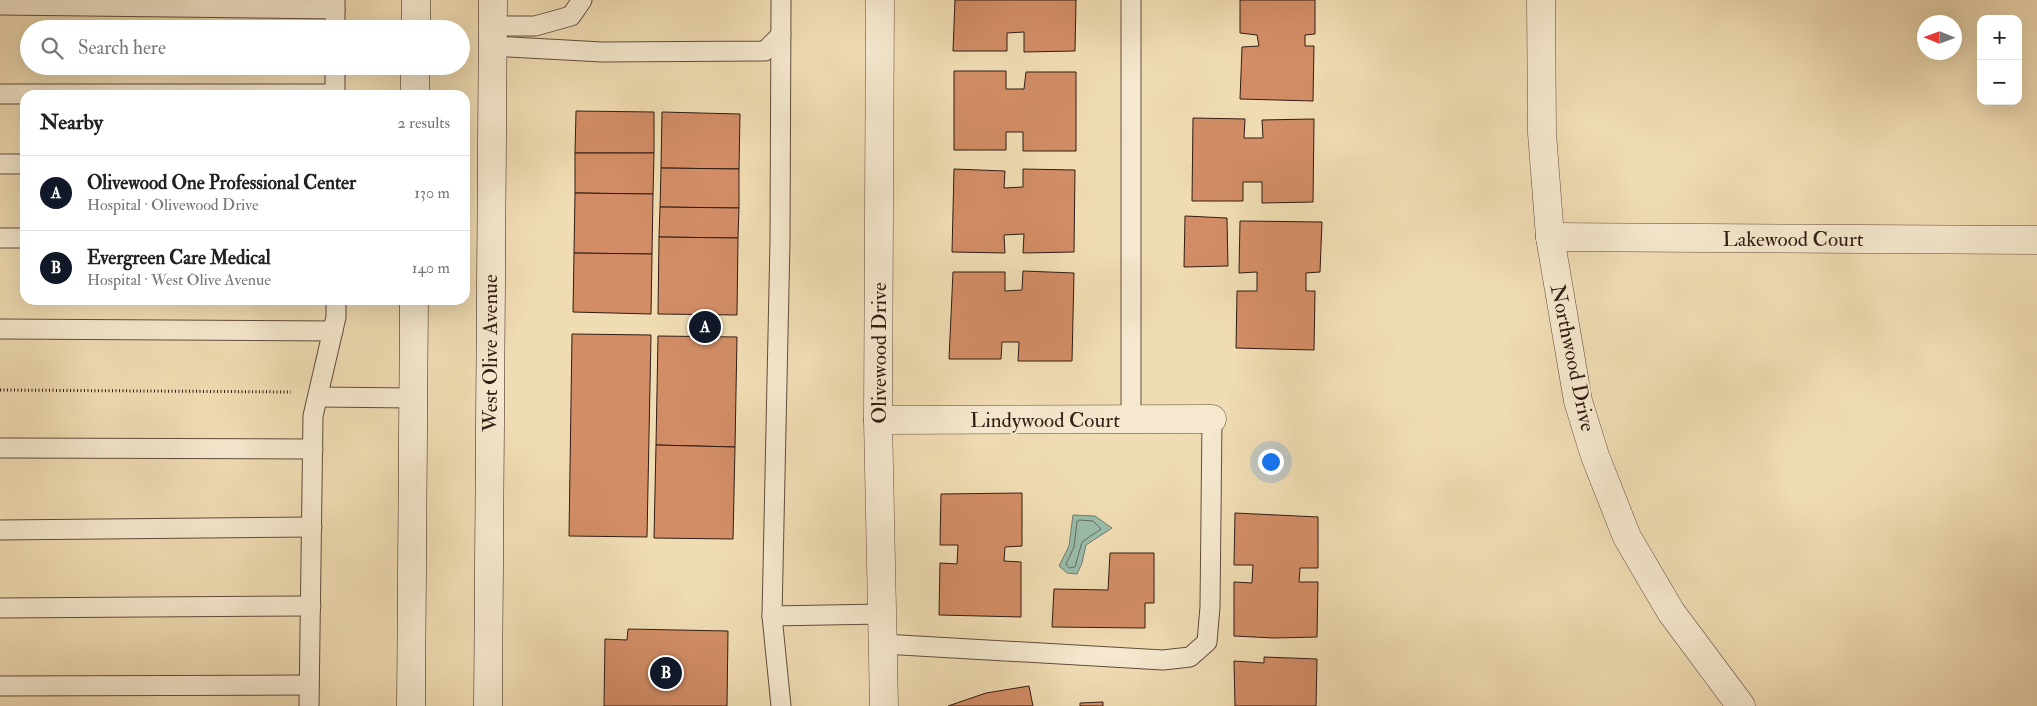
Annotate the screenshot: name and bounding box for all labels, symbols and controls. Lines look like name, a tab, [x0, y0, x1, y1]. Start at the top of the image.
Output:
north arrow	[1917, 15, 1962, 60]
map controls	[1977, 15, 2022, 105]
button: +	[1977, 15, 2022, 60]
search box	[20, 20, 470, 75]
icon: search	[38, 34, 66, 62]
text: Search here	[78, 36, 166, 60]
button: −	[1977, 60, 2022, 105]
text: Nearby	[40, 109, 103, 136]
text: 2 results	[397, 113, 450, 133]
text: Olivewood One Professional Center	[87, 171, 356, 195]
text: A	[51, 183, 61, 203]
text: 130 m	[414, 183, 450, 203]
text: Hospital · Olivewood Drive	[87, 195, 259, 215]
street label: Lakewood Court	[1722, 226, 1864, 253]
text: Evergreen Care Medical	[87, 246, 271, 270]
text: B	[51, 258, 61, 278]
text: 140 m	[412, 258, 450, 278]
text: Hospital · West Olive Avenue	[87, 270, 271, 290]
street label: West Olive Avenue	[477, 274, 504, 433]
street label: Olivewood Drive	[866, 282, 893, 424]
street label: Northwood Drive	[1544, 282, 1601, 434]
pin: A	[689, 308, 721, 346]
street label: Lindywood Court	[970, 407, 1120, 434]
your location	[1258, 449, 1284, 475]
pin: B	[650, 654, 682, 692]

